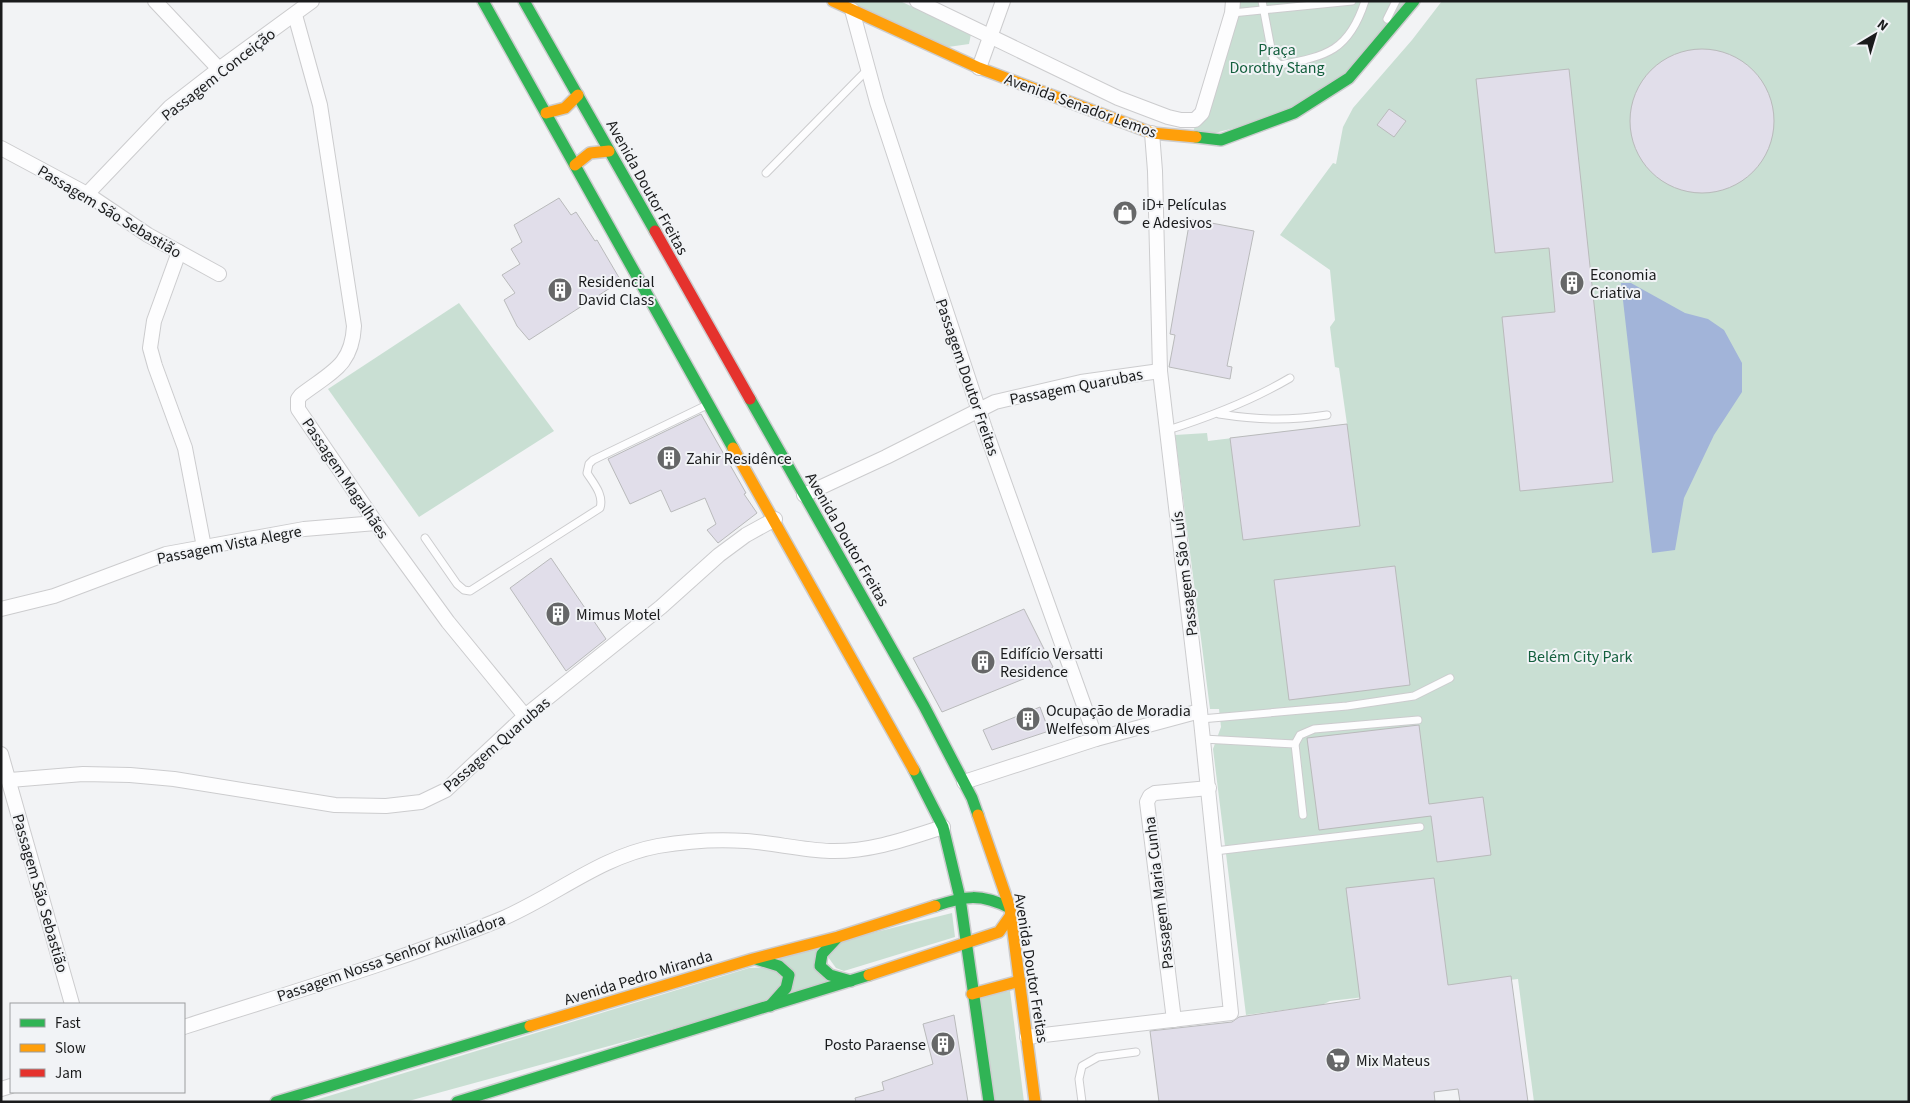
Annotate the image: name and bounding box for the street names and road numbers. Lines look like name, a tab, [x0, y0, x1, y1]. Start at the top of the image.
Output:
street label: Passagem Conceição	[157, 23, 280, 126]
street label: Avenida Senador Lemos	[1001, 68, 1160, 144]
street label: Avenida Doutor Freitas	[601, 116, 694, 259]
street label: Passagem São Sebastião	[33, 160, 186, 264]
street label: Passagem Doutor Freitas	[930, 296, 1004, 459]
street label: Passagem Quarubas	[1008, 363, 1145, 411]
street label: Passagem Magalhães	[297, 414, 394, 543]
street label: Avenida Doutor Freitas	[800, 469, 895, 611]
street label: Passagem São Luís	[1166, 510, 1204, 638]
street label: Passagem Vista Alegre	[155, 520, 303, 570]
street label: Passagem Quarubas	[438, 692, 555, 797]
street label: Passagem São Sebastião	[7, 811, 73, 975]
street label: Passagem Maria Cunha	[1139, 815, 1179, 971]
street label: Avenida Doutor Freitas	[1008, 892, 1054, 1045]
street label: Passagem Nossa Senhor Auxiliadora	[274, 908, 509, 1007]
street label: Avenida Pedro Miranda	[561, 945, 715, 1011]

